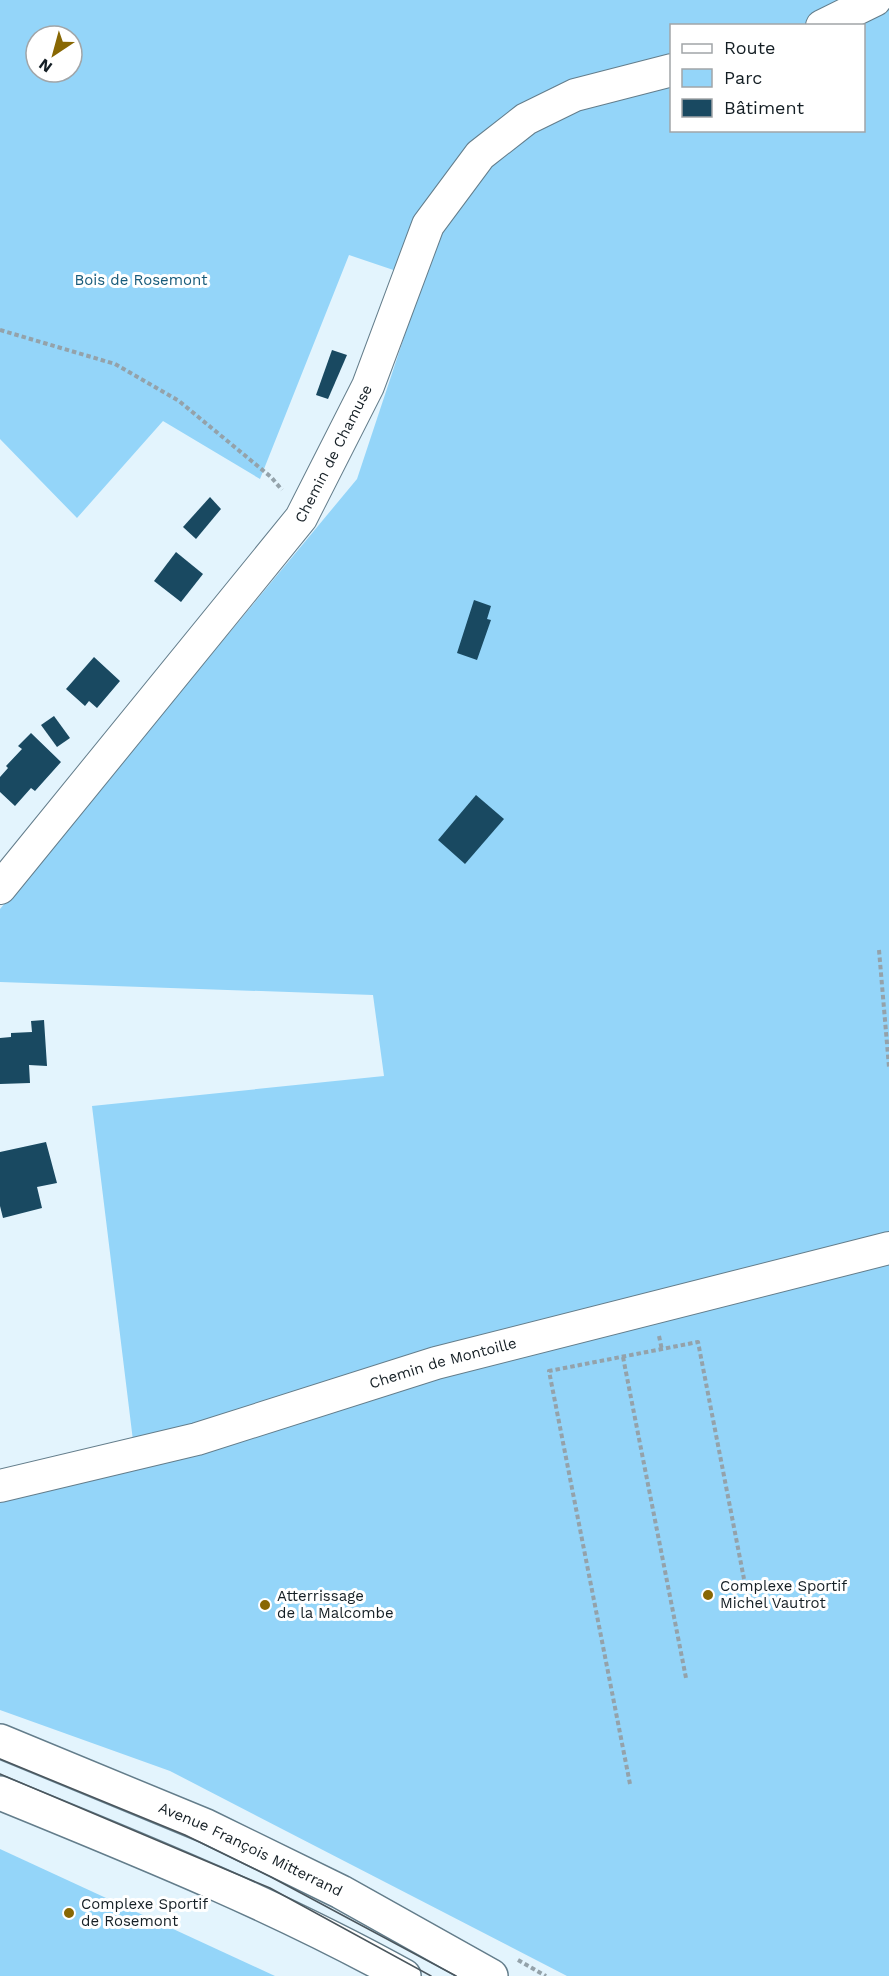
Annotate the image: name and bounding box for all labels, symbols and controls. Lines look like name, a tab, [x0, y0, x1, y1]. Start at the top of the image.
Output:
north arrow	[24, 24, 84, 84]
legend	[670, 24, 865, 132]
text: Route	[724, 37, 776, 58]
text: N	[35, 55, 56, 77]
text: Parc	[724, 67, 762, 88]
text: Bâtiment	[724, 97, 804, 118]
park label: Bois de Rosemont	[74, 271, 208, 289]
street label: Chemin de Chamuse	[291, 382, 376, 526]
street label: Chemin de Montoille	[367, 1334, 518, 1393]
place label: Complexe Sportif Michel Vautrot	[720, 1577, 847, 1612]
place label: Atterrissage de la Malcombe	[277, 1587, 394, 1622]
marker: Complexe Sportif Michel Vautrot	[701, 1588, 715, 1602]
marker: Atterrissage de la Malcombe	[258, 1598, 272, 1612]
street label: Avenue François Mitterrand	[156, 1798, 345, 1900]
place label: Complexe Sportif de Rosemont	[81, 1895, 208, 1930]
marker: Complexe Sportif de Rosemont	[62, 1906, 76, 1920]

